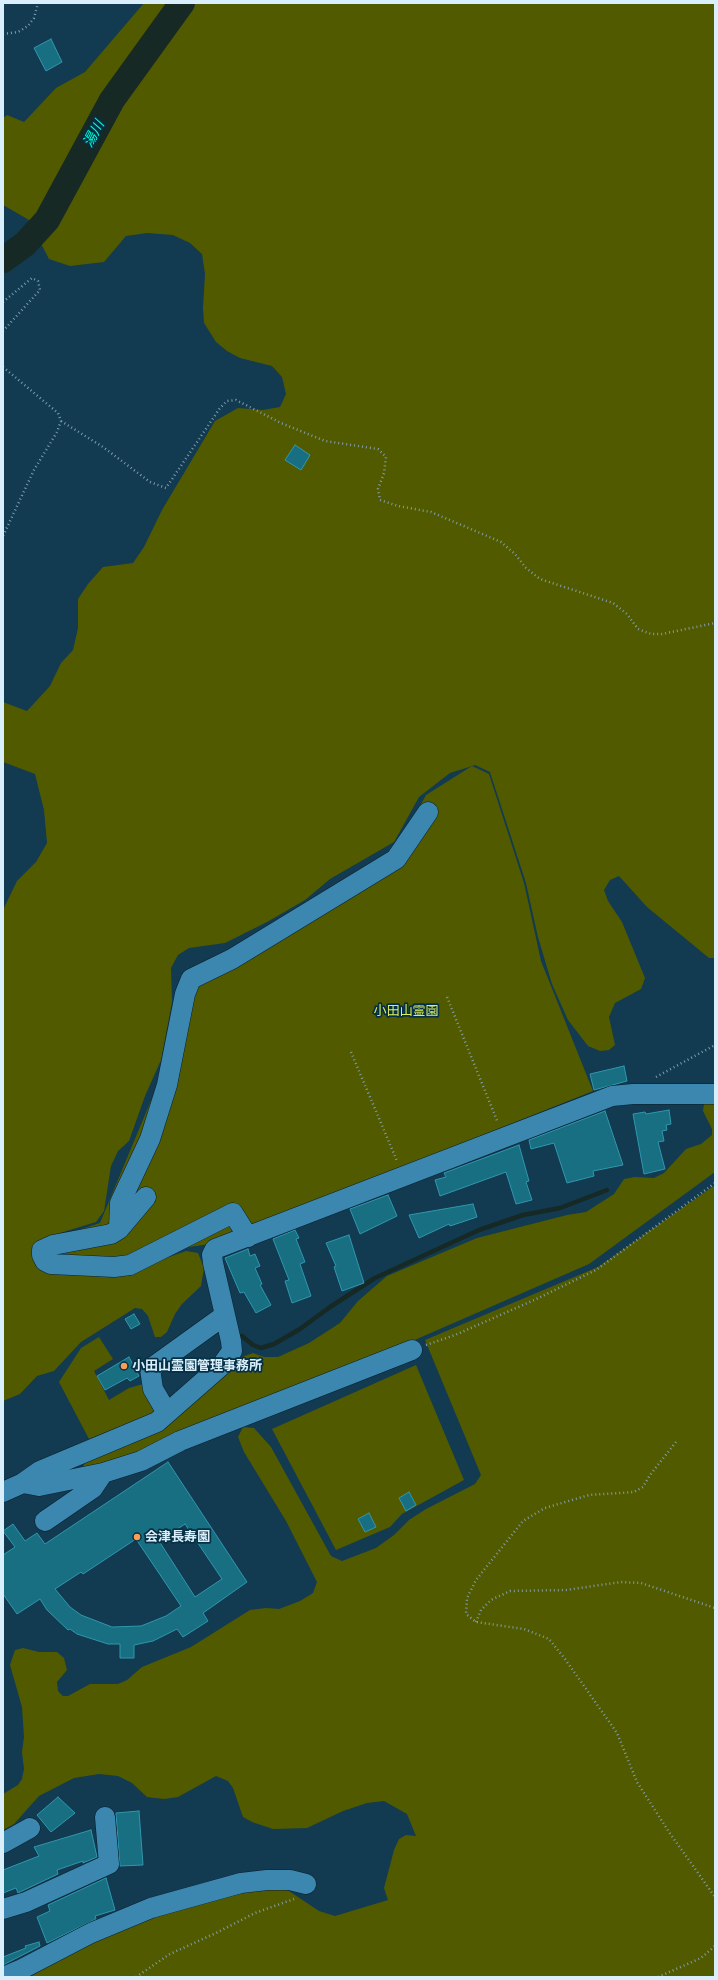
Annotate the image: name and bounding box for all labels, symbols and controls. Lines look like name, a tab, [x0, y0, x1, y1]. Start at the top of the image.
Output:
water label: 湯川	[80, 118, 108, 150]
park label: 小田山霊園	[374, 1003, 438, 1019]
place label: 小田山霊園管理事務所	[132, 1358, 262, 1374]
marker: 小田山霊園管理事務所	[119, 1361, 129, 1371]
place label: 会津長寿園	[145, 1529, 210, 1545]
marker: 会津長寿園	[132, 1532, 142, 1542]

